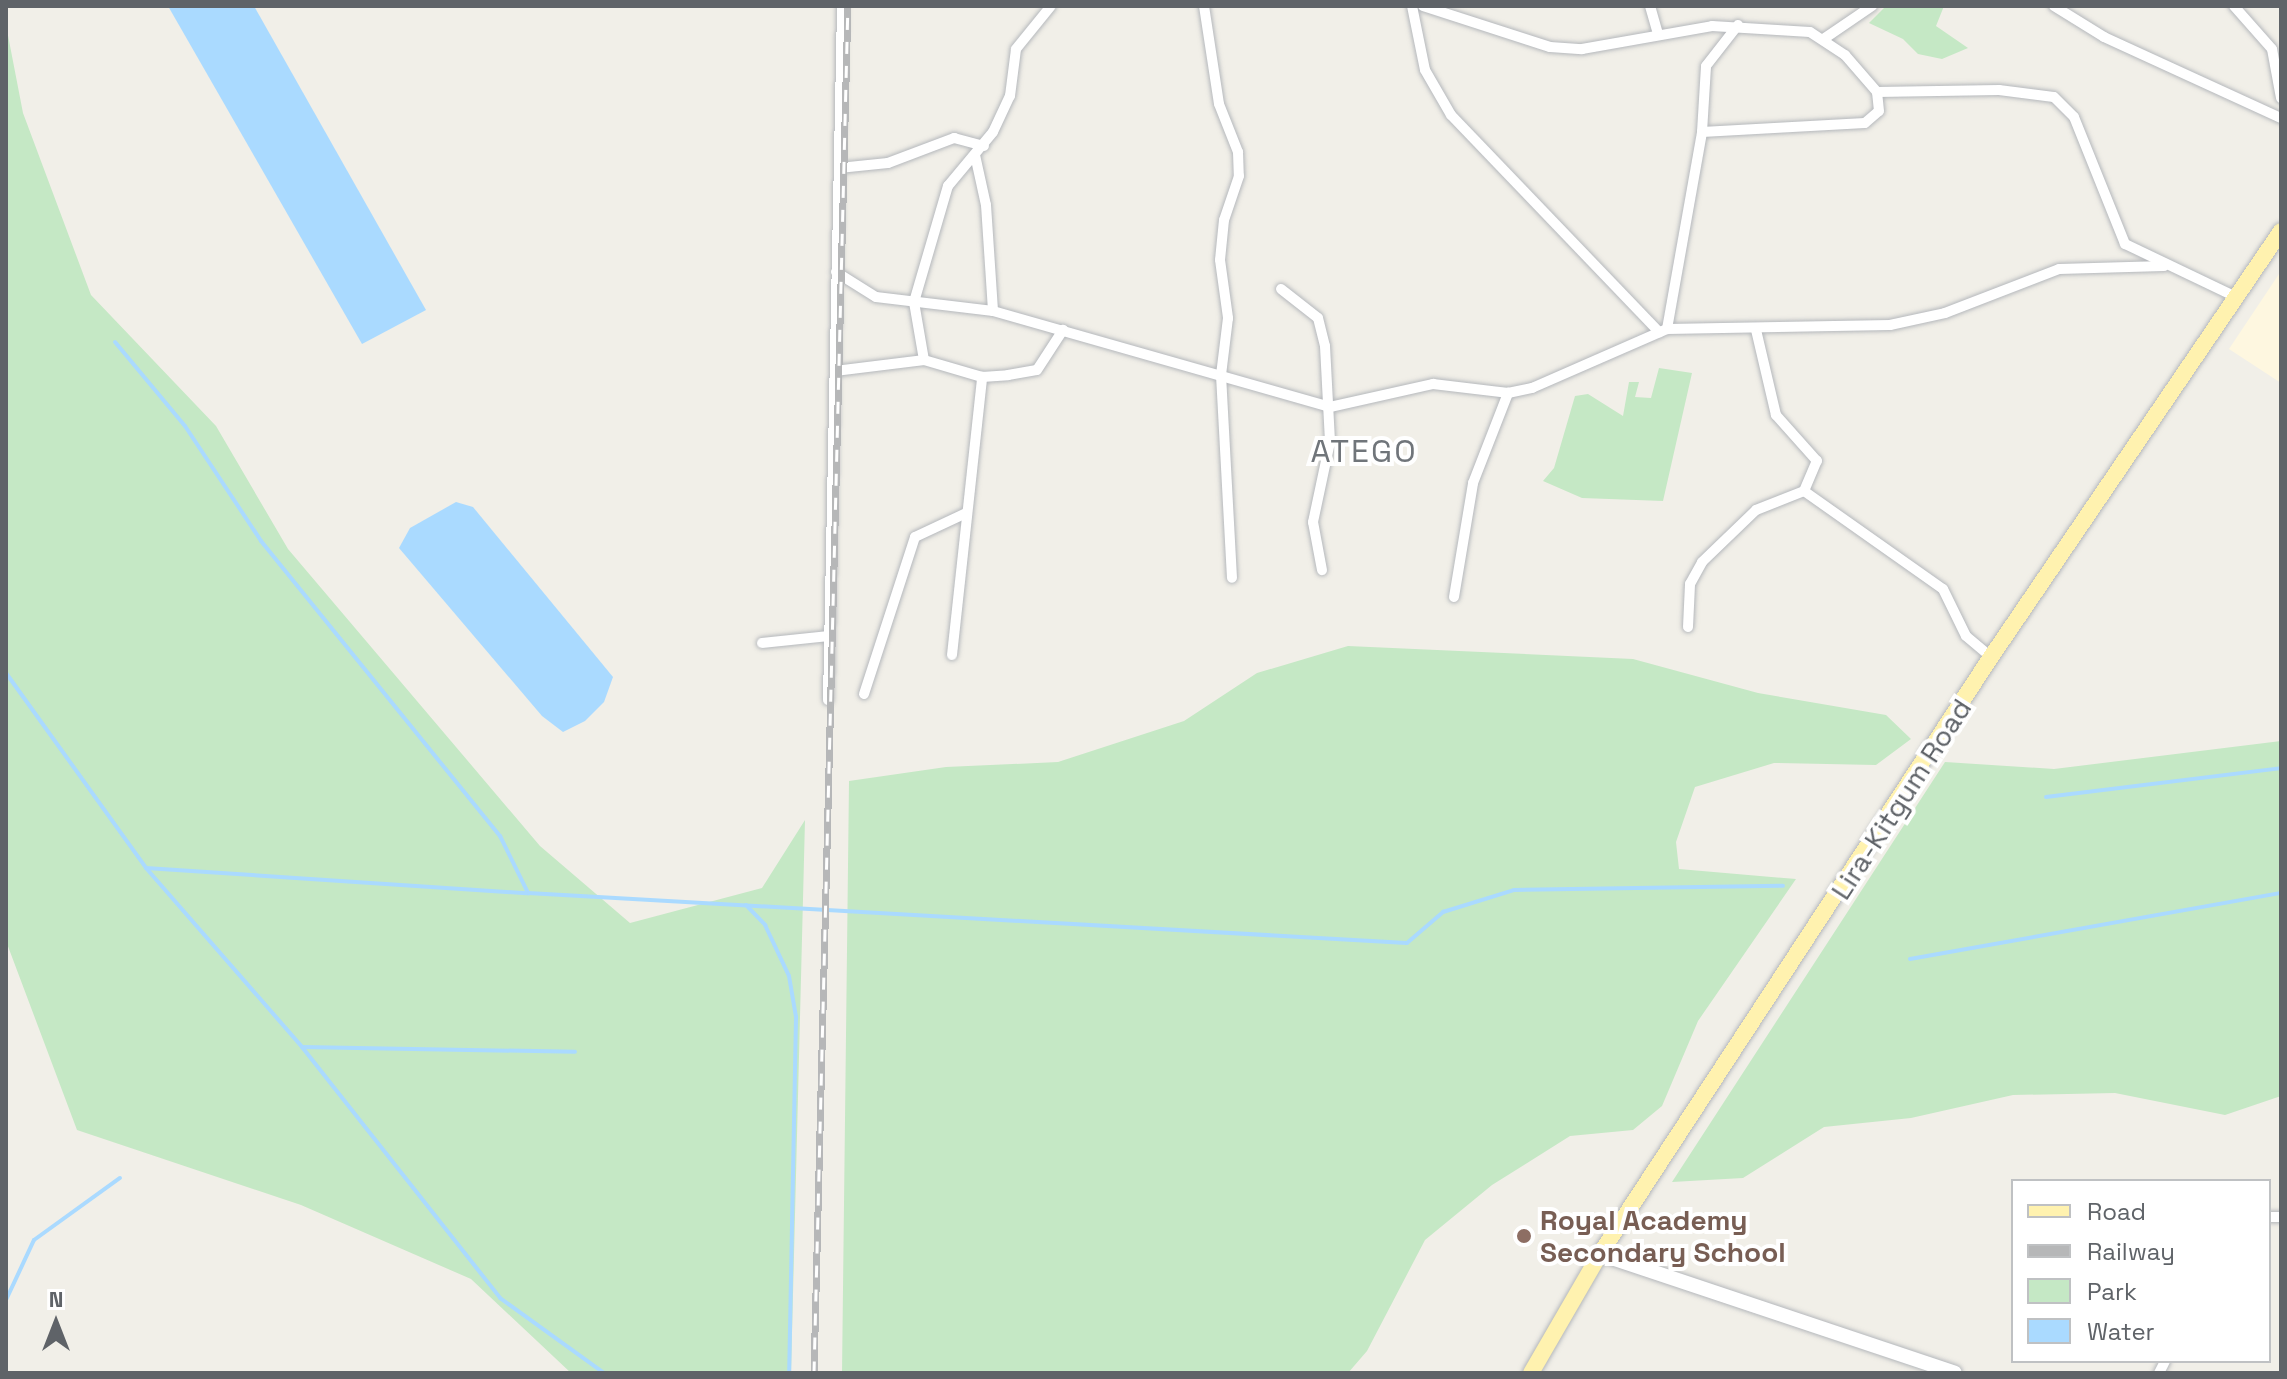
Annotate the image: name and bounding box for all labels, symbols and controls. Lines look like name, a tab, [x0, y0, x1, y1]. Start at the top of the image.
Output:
district label: ATEGO	[1310, 432, 1418, 470]
street label: Lira-Kitgum Road	[1824, 692, 1978, 906]
legend	[2011, 1179, 2271, 1363]
text: Road	[2087, 1196, 2146, 1227]
place label: Royal Academy Secondary School	[1540, 1203, 1786, 1269]
marker: Royal Academy Secondary School	[1515, 1227, 1533, 1245]
text: Railway	[2087, 1236, 2175, 1267]
text: Park	[2087, 1276, 2137, 1307]
north arrow	[16, 1283, 96, 1363]
text: N	[49, 1285, 63, 1313]
text: Water	[2087, 1316, 2155, 1347]

